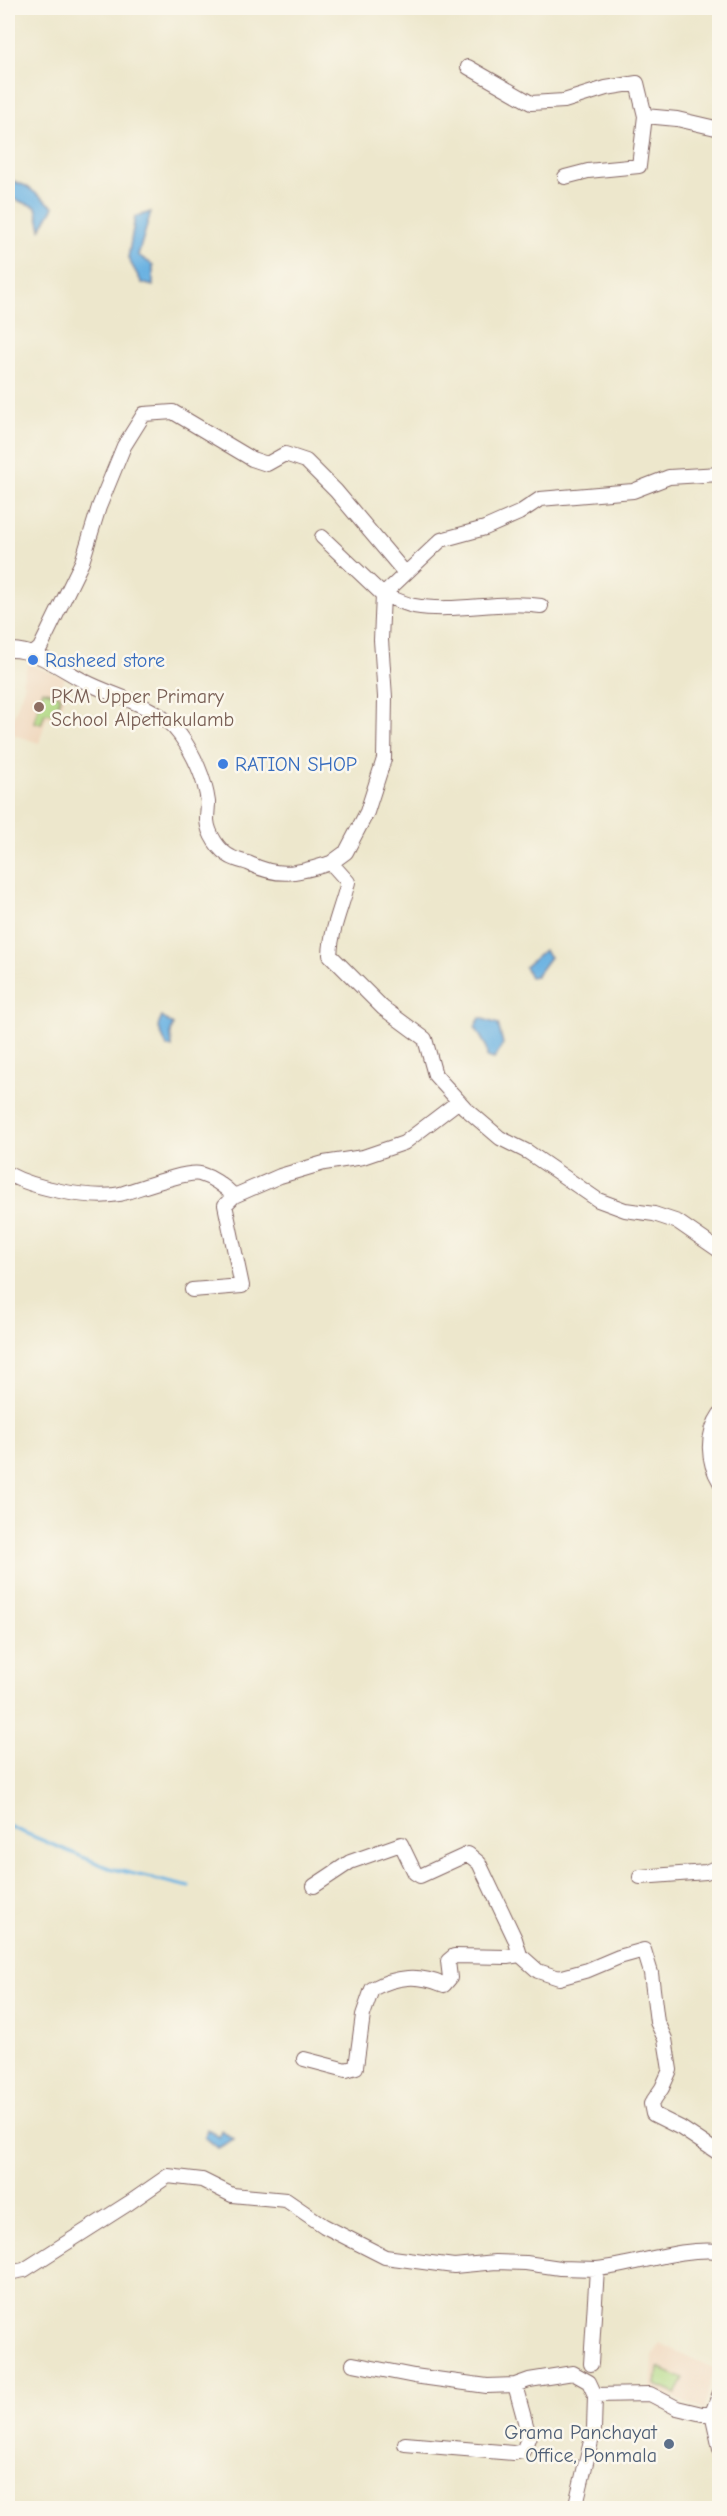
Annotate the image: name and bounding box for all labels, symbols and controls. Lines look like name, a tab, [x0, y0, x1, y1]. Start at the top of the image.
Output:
place label: Rasheed store	[45, 649, 165, 672]
marker: Rasheed store	[26, 653, 40, 667]
place label: PKM Upper Primary School Alpettakulamb	[51, 685, 234, 731]
marker: PKM Upper Primary School Alpettakulamb	[32, 700, 46, 714]
place label: RATION SHOP	[235, 753, 357, 776]
marker: RATION SHOP	[216, 757, 230, 771]
place label: Grama Panchayat Office, Ponmala	[504, 2421, 658, 2467]
marker: Grama Panchayat Office, Ponmala	[662, 2437, 676, 2451]

